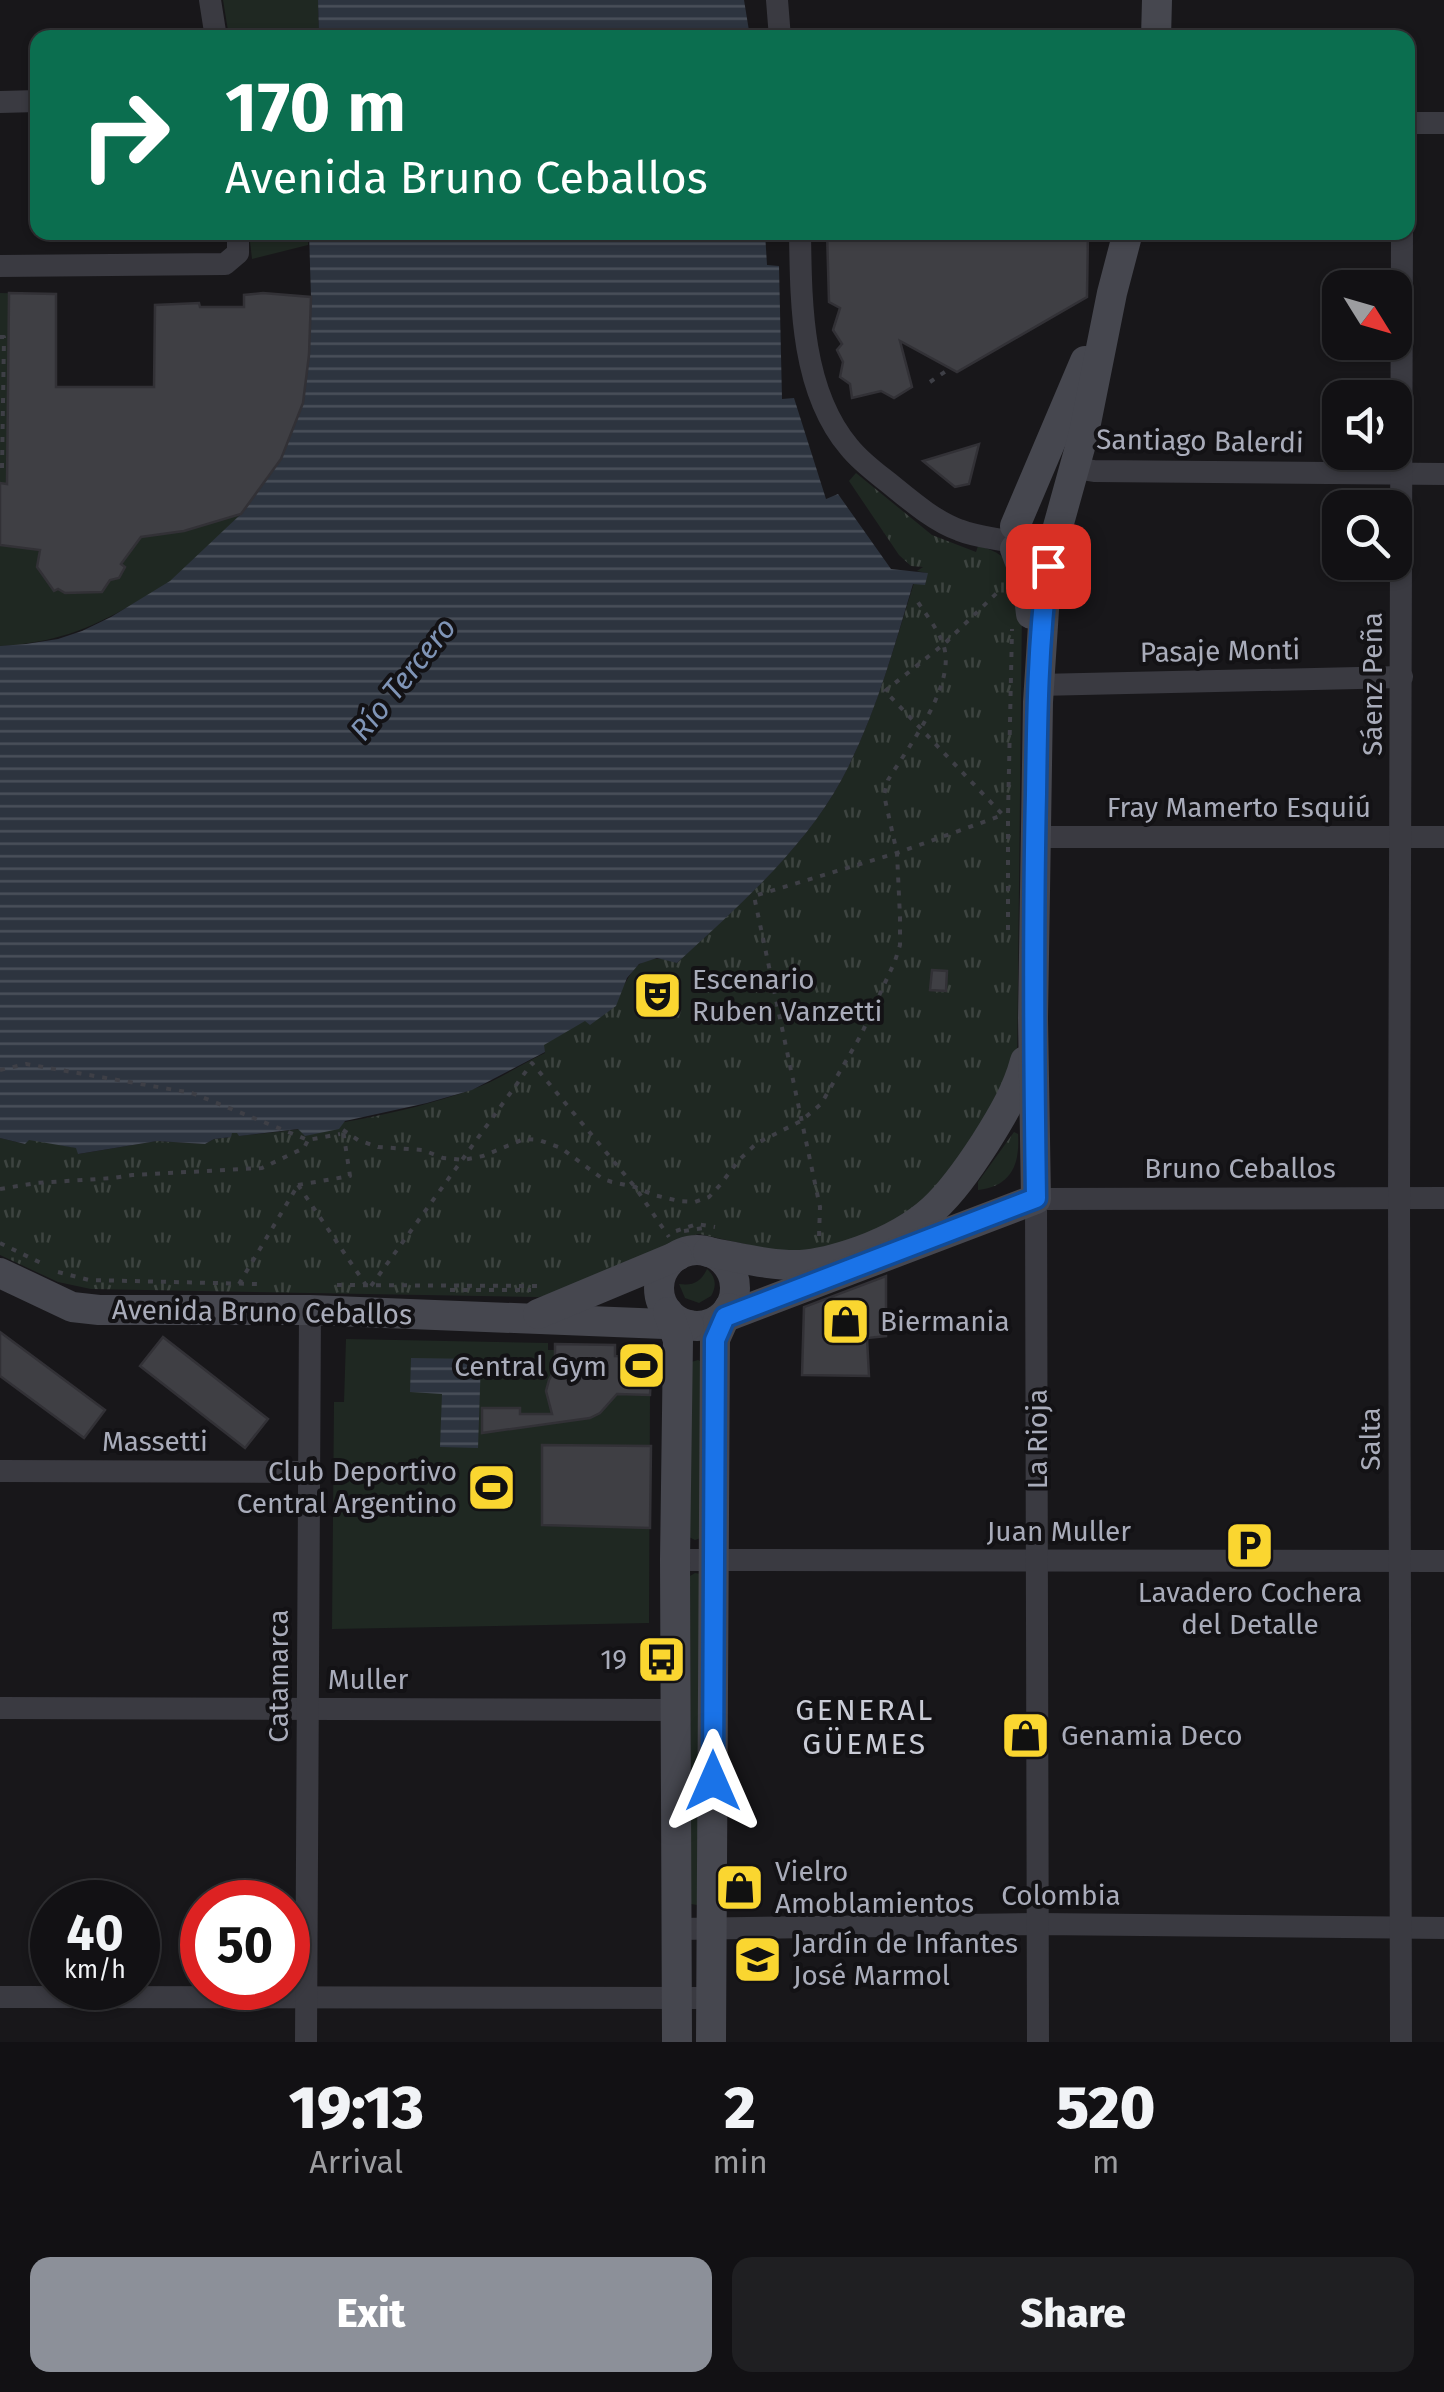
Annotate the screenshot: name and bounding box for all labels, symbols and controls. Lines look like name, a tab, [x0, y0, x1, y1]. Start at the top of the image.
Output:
text: 170 m	[225, 66, 406, 150]
icon: right	[60, 70, 190, 200]
text: Avenida Bruno Ceballos	[225, 151, 708, 205]
north arrow	[1322, 270, 1412, 360]
map controls	[1322, 270, 1412, 580]
button: sound	[1322, 380, 1412, 470]
street label: Santiago Balerdi	[1096, 423, 1304, 459]
button: search	[1322, 490, 1412, 580]
pin	[1006, 524, 1091, 609]
icon: arrive	[1021, 539, 1076, 594]
water label: Río Tercero	[342, 610, 464, 748]
street label: Sáenz Peña	[1356, 612, 1389, 756]
street label: Pasaje Monti	[1139, 633, 1301, 669]
street label: Fray Mamerto Esquiú	[1107, 791, 1371, 824]
place label: Escenario Ruben Vanzetti	[692, 963, 882, 1028]
theatre icon: Escenario Ruben Vanzetti	[631, 969, 683, 1021]
street label: Bruno Ceballos	[1144, 1152, 1336, 1185]
street label: Avenida Bruno Ceballos	[112, 1293, 412, 1331]
shop icon: Biermania	[819, 1295, 871, 1347]
place label: Biermania	[880, 1305, 1010, 1338]
sports icon: Central Gym	[616, 1340, 668, 1392]
place label: Central Gym	[454, 1350, 607, 1383]
street label: La Rioja	[1021, 1389, 1054, 1489]
street label: Salta	[1354, 1407, 1387, 1471]
street label: Massetti	[102, 1425, 208, 1458]
place label: Club Deportivo Central Argentino	[237, 1455, 457, 1520]
sports icon: Club Deportivo Central Argentino	[466, 1461, 518, 1513]
street label: Juan Muller	[987, 1515, 1131, 1548]
parking icon: Lavadero Cochera del Detalle	[1224, 1519, 1276, 1571]
place label: Lavadero Cochera del Detalle	[1138, 1576, 1362, 1641]
street label: Catamarca	[262, 1609, 295, 1743]
bus stop icon: 19	[636, 1633, 688, 1685]
place label: 19	[600, 1643, 627, 1676]
street label: Muller	[328, 1663, 408, 1696]
district label: GENERAL GÜEMES	[795, 1692, 935, 1762]
shop icon: Genamia Deco	[1000, 1709, 1052, 1761]
place label: Genamia Deco	[1061, 1719, 1243, 1752]
position arrow	[661, 1729, 765, 1833]
place label: Vielro Amoblamientos	[775, 1855, 974, 1920]
shop icon: Vielro Amoblamientos	[714, 1861, 766, 1913]
street label: Colombia	[1001, 1879, 1121, 1912]
speed limit sign: 50	[180, 1880, 310, 2010]
text: 40	[66, 1903, 124, 1963]
place label: Jardín de Infantes José Marmol	[793, 1927, 1018, 1992]
school or university icon: Jardín de Infantes José Marmol	[732, 1933, 784, 1985]
text: km/h	[64, 1955, 126, 1985]
text: 19:13	[289, 2072, 424, 2144]
text: 2	[724, 2072, 756, 2144]
text: 520	[1056, 2072, 1155, 2144]
text: Arrival	[309, 2143, 403, 2181]
text: min	[712, 2143, 768, 2181]
text: m	[1092, 2143, 1120, 2181]
button: Exit	[30, 2257, 712, 2372]
button: Share	[732, 2257, 1414, 2372]

